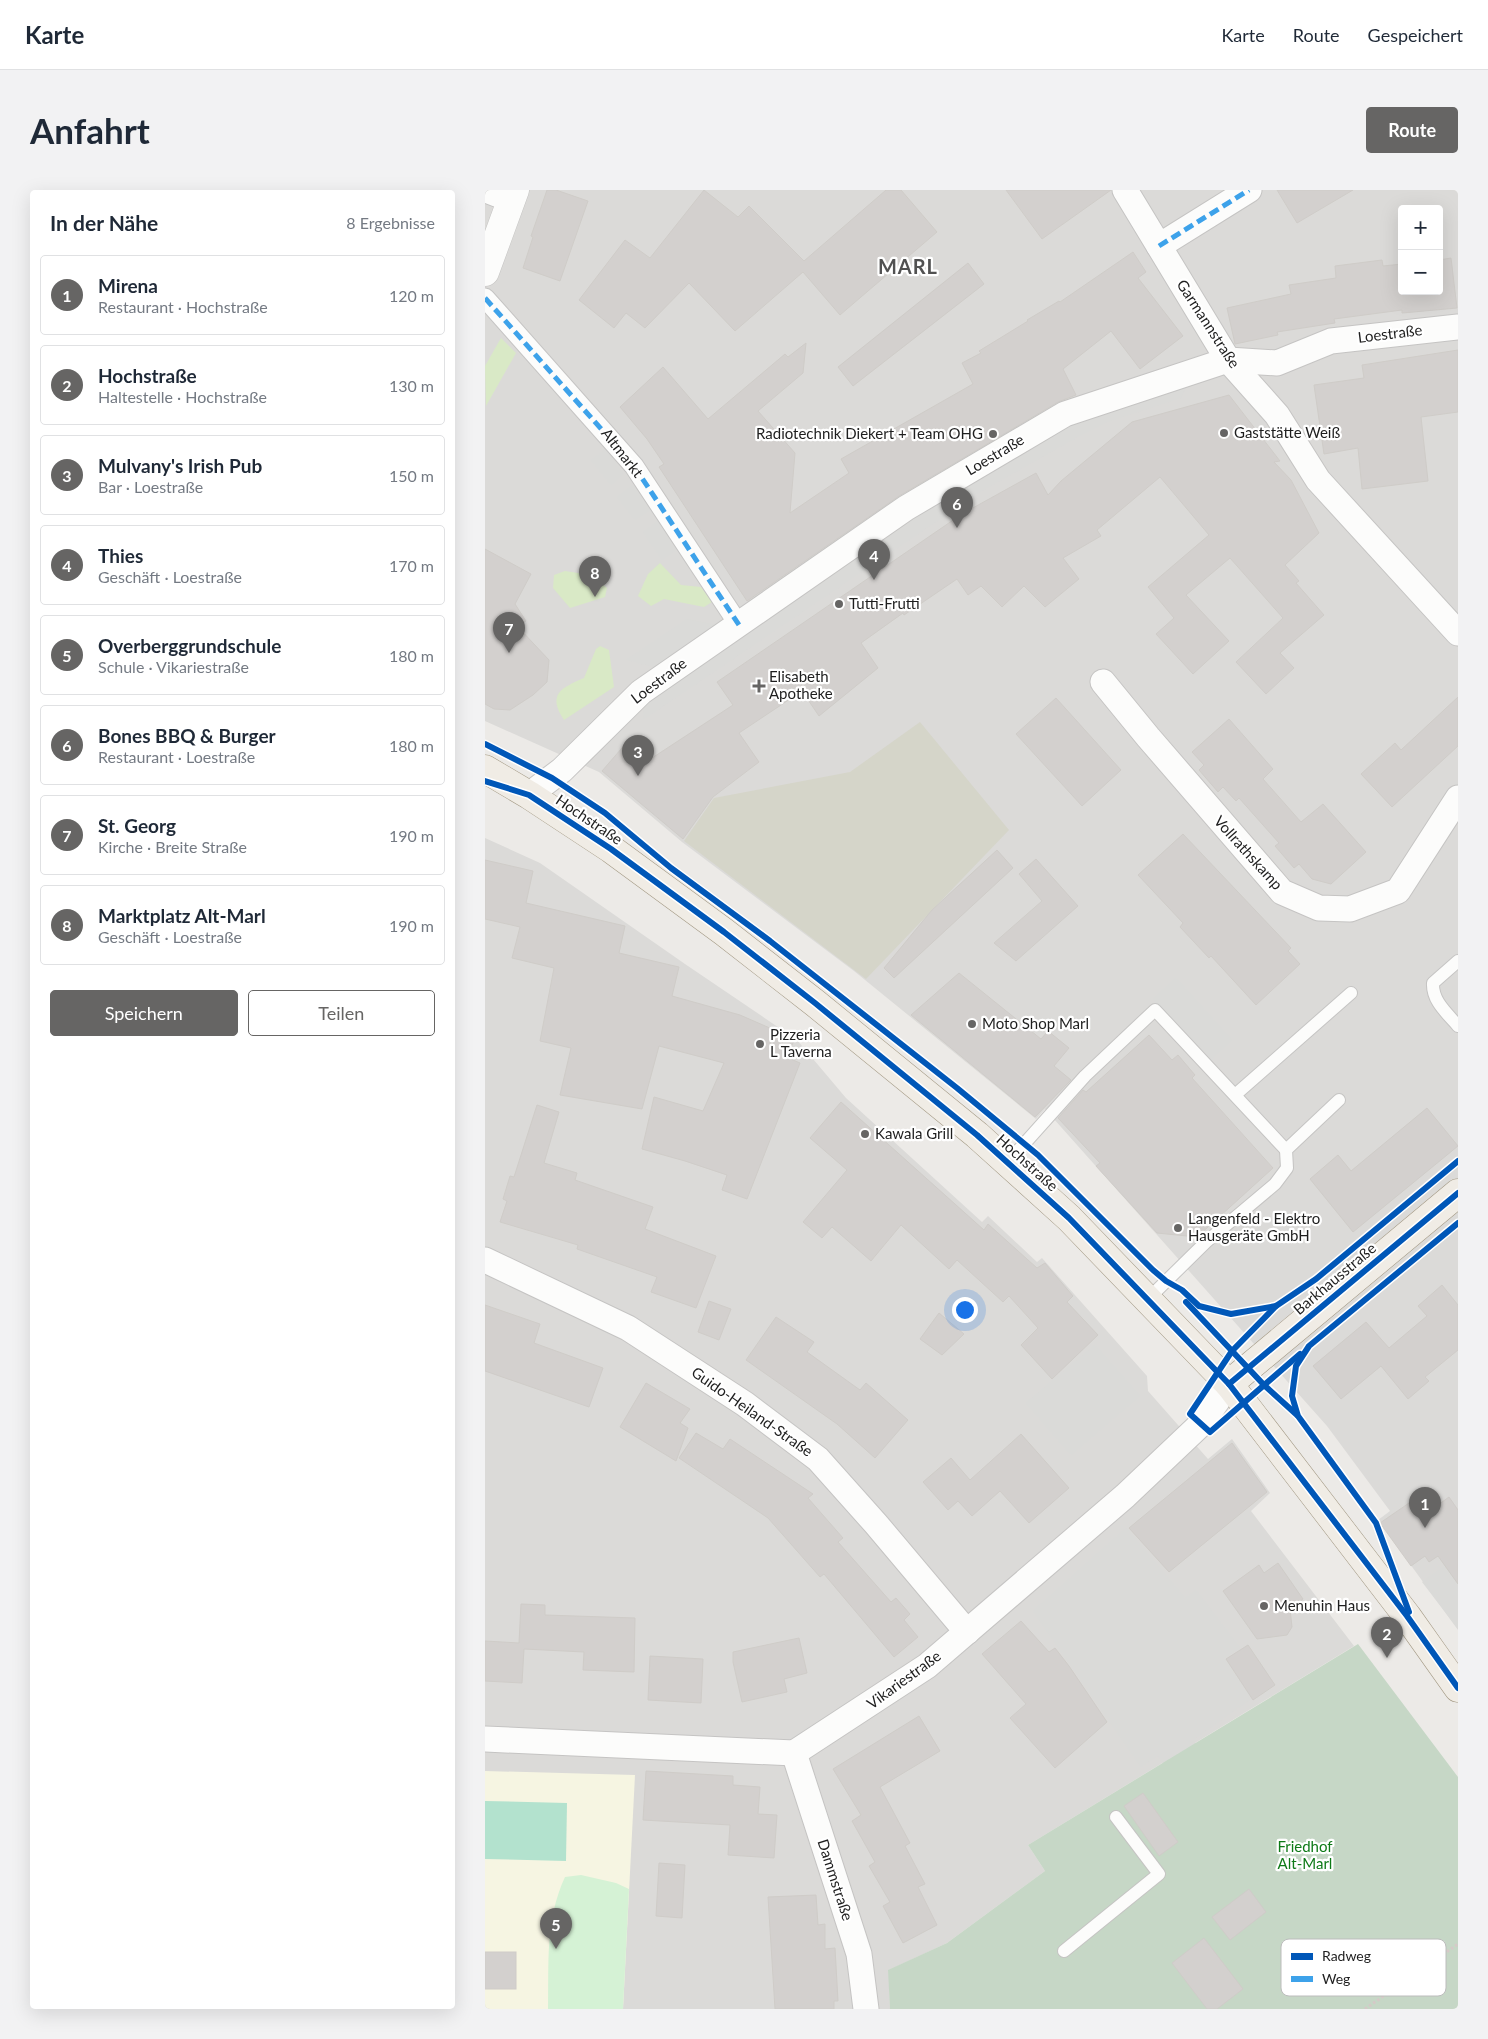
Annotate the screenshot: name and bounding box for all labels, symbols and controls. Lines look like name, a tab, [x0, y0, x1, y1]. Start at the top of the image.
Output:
text: Karte	[25, 20, 84, 49]
text: Karte	[1221, 24, 1265, 46]
text: Route	[1293, 24, 1340, 46]
text: Gespeichert	[1368, 24, 1463, 46]
button: Route	[1366, 107, 1458, 153]
text: Anfahrt	[30, 109, 150, 151]
map controls	[1398, 205, 1443, 295]
button: +	[1398, 205, 1443, 250]
text: In der Nähe	[50, 210, 158, 235]
text: 8 Ergebnisse	[346, 213, 435, 232]
button: −	[1398, 250, 1443, 295]
district label: MARL	[878, 254, 938, 278]
text: Mirena	[98, 274, 158, 297]
street label: Garmannstraße	[1174, 276, 1244, 371]
text: 1	[62, 286, 72, 305]
text: 120 m	[389, 286, 434, 305]
text: Restaurant · Hochstraße	[98, 297, 268, 316]
street label: Loestraße	[1357, 320, 1423, 346]
text: Hochstraße	[98, 364, 197, 387]
text: 2	[62, 376, 72, 395]
text: 130 m	[389, 376, 434, 395]
text: Haltestelle · Hochstraße	[98, 387, 267, 406]
place label: Gaststätte Weiß	[1234, 423, 1340, 441]
street label: Altmarkt	[598, 424, 648, 481]
place label: Radiotechnik Diekert + Team OHG	[756, 424, 983, 442]
marker: Gaststätte Weiß	[1218, 427, 1230, 439]
marker: Radiotechnik Diekert + Team OHG	[987, 428, 999, 440]
street label: Loestraße	[962, 430, 1027, 479]
text: Mulvany's Irish Pub	[98, 454, 262, 477]
text: 3	[62, 466, 72, 485]
text: 150 m	[389, 466, 434, 485]
text: Bar · Loestraße	[98, 477, 203, 496]
pin: 6	[941, 487, 973, 528]
pin: 4	[858, 539, 890, 580]
text: Thies	[98, 544, 143, 567]
text: 4	[62, 556, 72, 575]
text: 170 m	[389, 556, 434, 575]
pin: 8	[579, 556, 611, 597]
text: Geschäft · Loestraße	[98, 567, 242, 586]
place label: Tutti-Frutti	[849, 594, 920, 612]
marker: Tutti-Frutti	[833, 598, 845, 610]
pin: 7	[493, 612, 525, 653]
text: Overberggrundschule	[98, 634, 281, 657]
text: 5	[62, 646, 72, 665]
text: 180 m	[389, 646, 434, 665]
street label: Loestraße	[627, 653, 690, 707]
text: Schule · Vikariestraße	[98, 657, 249, 676]
place label: Elisabeth Apotheke	[769, 667, 833, 702]
marker: Elisabeth Apotheke	[753, 680, 765, 692]
text: Bones BBQ & Burger	[98, 724, 276, 747]
pin: 3	[622, 735, 654, 776]
text: 6	[62, 736, 72, 755]
text: 180 m	[389, 736, 434, 755]
text: Restaurant · Loestraße	[98, 747, 255, 766]
street label: Hochstraße	[553, 790, 626, 848]
street label: Vollrathskamp	[1211, 812, 1287, 893]
text: St. Georg	[98, 814, 176, 837]
text: 7	[62, 826, 72, 845]
text: 190 m	[389, 826, 434, 845]
text: Kirche · Breite Straße	[98, 837, 247, 856]
text: Marktplatz Alt-Marl	[98, 904, 266, 927]
text: 8	[62, 916, 72, 935]
text: 190 m	[389, 916, 434, 935]
text: Geschäft · Loestraße	[98, 927, 242, 946]
button: Speichern	[50, 990, 238, 1036]
button: Teilen	[248, 990, 435, 1036]
place label: Moto Shop Marl	[982, 1014, 1089, 1032]
marker: Moto Shop Marl	[966, 1018, 978, 1030]
place label: Pizzeria L Taverna	[770, 1025, 832, 1060]
marker: Pizzeria L Taverna	[754, 1038, 766, 1050]
place label: Kawala Grill	[875, 1124, 953, 1142]
marker: Kawala Grill	[859, 1128, 871, 1140]
street label: Hochstraße	[993, 1130, 1062, 1195]
place label: Langenfeld - Elektro Hausgeräte GmbH	[1188, 1209, 1320, 1244]
marker: Langenfeld - Elektro Hausgeräte GmbH	[1172, 1222, 1184, 1234]
street label: Barkhausstraße	[1289, 1238, 1379, 1318]
your location	[952, 1297, 978, 1323]
street label: Guido-Heiland-Straße	[688, 1363, 817, 1460]
pin: 1	[1409, 1487, 1441, 1528]
place label: Menuhin Haus	[1274, 1596, 1370, 1614]
marker: Menuhin Haus	[1258, 1600, 1270, 1612]
pin: 2	[1371, 1617, 1403, 1658]
street label: Vikariestraße	[863, 1646, 944, 1712]
street label: Dammstraße	[814, 1837, 858, 1923]
park label: Friedhof Alt-Marl	[1277, 1837, 1333, 1872]
pin: 5	[540, 1908, 572, 1949]
legend	[1281, 1939, 1446, 1996]
text: Radweg	[1322, 1947, 1371, 1964]
text: Weg	[1322, 1970, 1350, 1987]

